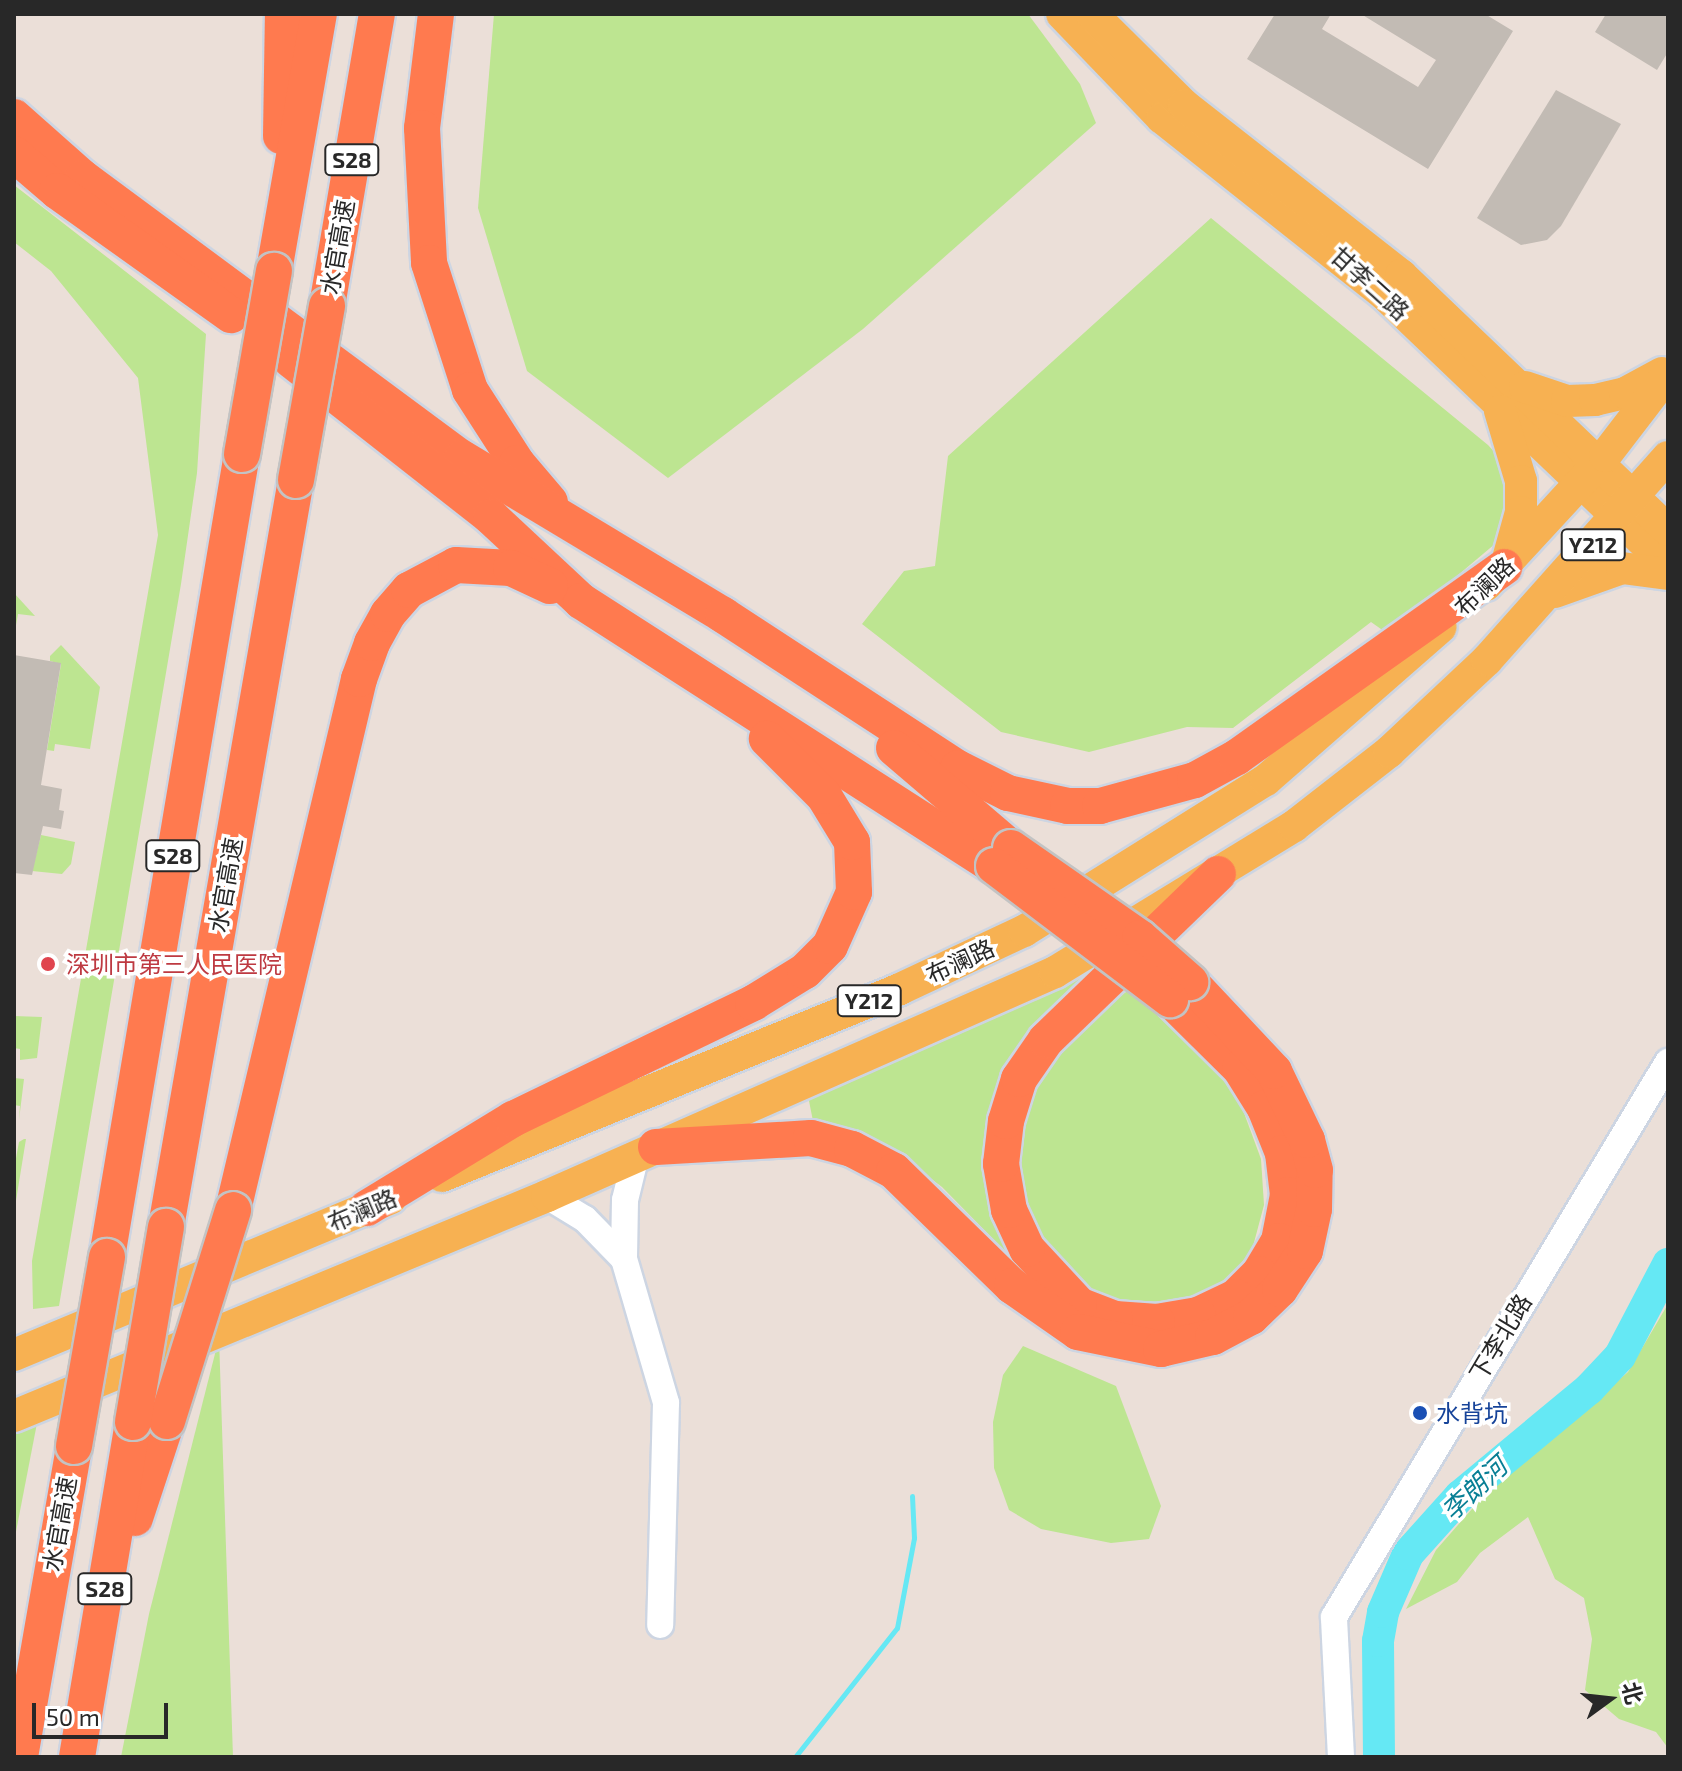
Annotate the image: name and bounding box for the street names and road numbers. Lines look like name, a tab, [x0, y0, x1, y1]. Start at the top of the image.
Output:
road number: S28	[324, 142, 380, 178]
street label: 水官高速	[314, 197, 360, 297]
street label: 甘李二路	[1325, 240, 1415, 326]
road number: Y212	[1559, 527, 1627, 563]
street label: 布澜路	[1448, 551, 1520, 621]
street label: 水官高速	[202, 835, 248, 935]
road number: S28	[145, 838, 201, 874]
street label: 布澜路	[921, 933, 999, 989]
road number: Y212	[835, 983, 903, 1019]
street label: 布澜路	[323, 1183, 401, 1237]
street label: 下李北路	[1463, 1288, 1537, 1386]
street label: 水官高速	[36, 1474, 82, 1574]
road number: S28	[77, 1571, 133, 1607]

